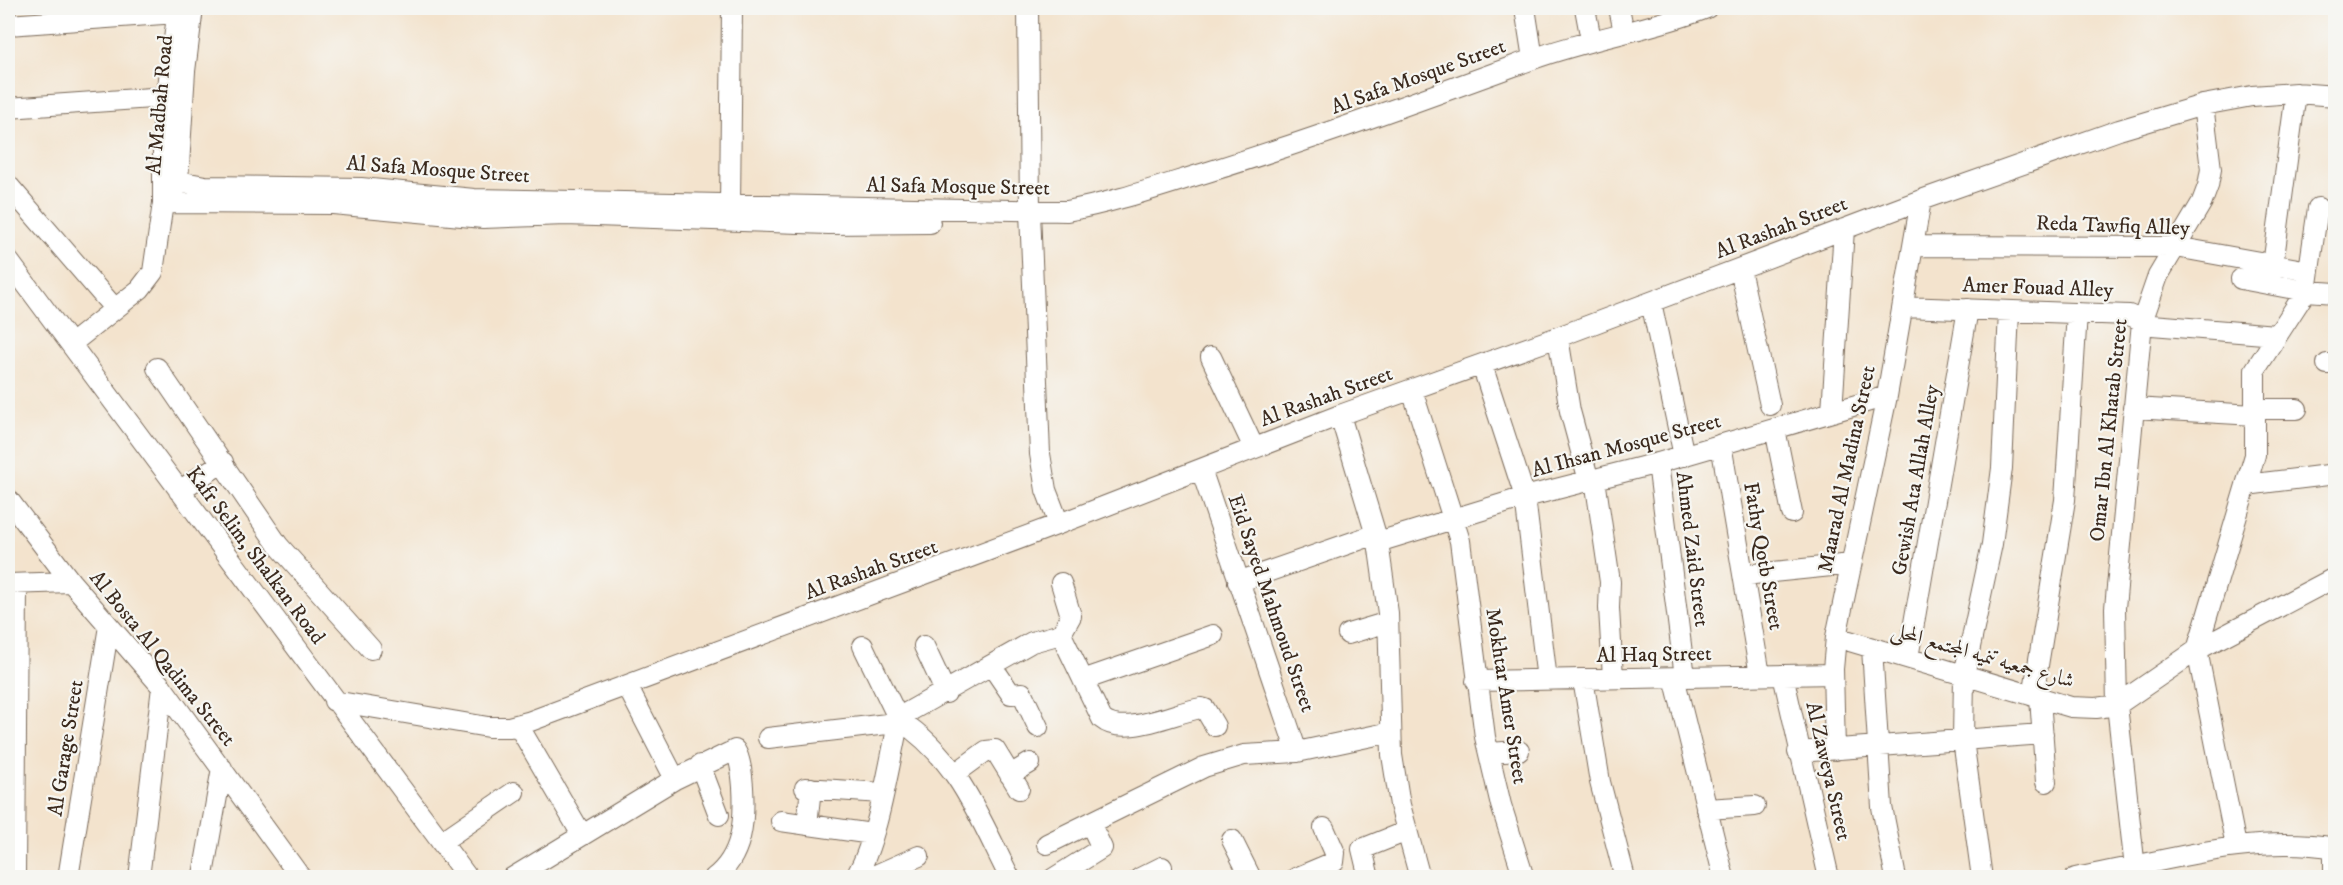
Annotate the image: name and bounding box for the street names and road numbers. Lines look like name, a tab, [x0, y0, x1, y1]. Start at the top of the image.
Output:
street label: Al Madbah Road	[141, 33, 179, 176]
street label: Al Safa Mosque Street	[1328, 33, 1509, 121]
street label: Al Safa Mosque Street	[345, 151, 531, 189]
street label: Al Safa Mosque Street	[866, 172, 1050, 202]
street label: Al Rashah Street	[1712, 191, 1851, 265]
street label: Reda Tawfiq Alley	[2036, 210, 2191, 242]
street label: Amer Fouad Alley	[1962, 272, 2115, 304]
street label: Omar Ibn Al Khatab Street	[2084, 317, 2134, 543]
street label: Al Rashah Street	[1256, 361, 1396, 433]
street label: Maarad Al Madina Street	[1812, 363, 1882, 575]
street label: Gewish Ata Allah Alley	[1886, 382, 1946, 578]
street label: Al Ihsan Mosque Street	[1529, 408, 1724, 484]
street label: Kafr Selim, Shalkan Road	[180, 462, 331, 650]
street label: Ahmed Zaid Street	[1670, 470, 1714, 629]
street label: Fathy Qotb Street	[1737, 480, 1789, 632]
street label: Eid Sayed Mahmoud Street	[1222, 491, 1321, 716]
street label: Al Rashah Street	[801, 534, 941, 606]
street label: Al Bosta Al Qadima Street	[83, 566, 241, 752]
street label: Mokhtar Amer Street	[1479, 606, 1533, 786]
street label: شارع جمعيه تنميه المجتمع المحلى	[1887, 617, 2077, 699]
street label: Al Haq Street	[1596, 641, 1712, 669]
street label: Al Garage Street	[42, 678, 90, 818]
street label: Al Zaweya Street	[1799, 699, 1857, 843]

